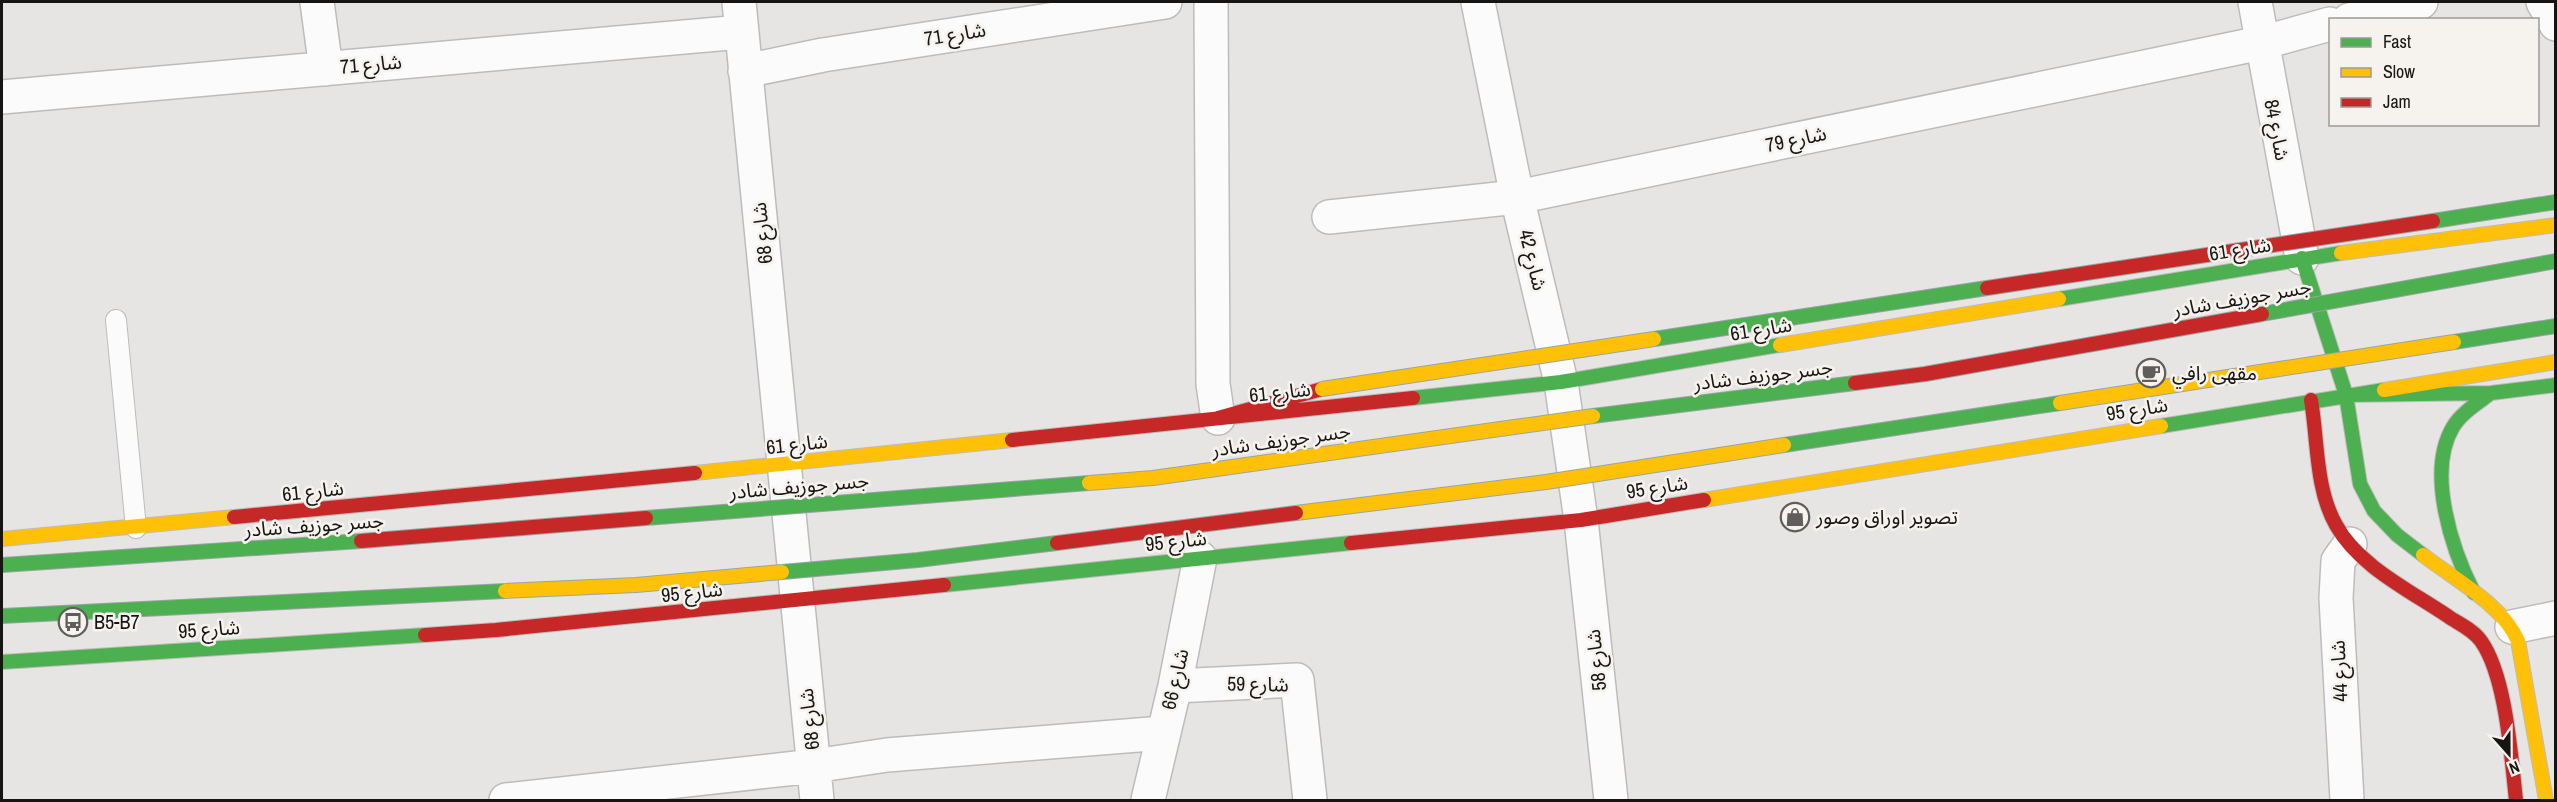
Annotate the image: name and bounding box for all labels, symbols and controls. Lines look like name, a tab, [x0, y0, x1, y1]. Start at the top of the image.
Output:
street label: شارع 71	[922, 15, 988, 54]
legend	[2329, 18, 2539, 126]
text: Fast	[2383, 29, 2411, 54]
street label: شارع 71	[339, 47, 403, 82]
text: Slow	[2383, 59, 2415, 84]
text: Jam	[2383, 89, 2411, 114]
street label: شارع 84	[2256, 97, 2297, 163]
street label: شارع 79	[1763, 119, 1829, 160]
street label: شارع 68	[745, 201, 780, 265]
street label: شارع 42	[1511, 227, 1554, 294]
street label: شارع 61	[2207, 230, 2273, 269]
street label: جسر جوزيف شادر	[2170, 272, 2313, 323]
street label: شارع 61	[1728, 310, 1794, 349]
street label: جسر جوزيف شادر	[1691, 353, 1834, 397]
cafe icon: مقهى رافي	[2135, 357, 2167, 389]
place label: مقهى رافي	[2172, 359, 2257, 389]
street label: شارع 61	[1248, 375, 1312, 410]
street label: شارع 95	[2104, 390, 2170, 429]
street label: جسر جوزيف شادر	[1209, 416, 1352, 463]
street label: شارع 61	[765, 427, 829, 462]
street label: جسر جوزيف شادر	[727, 466, 870, 505]
street label: شارع 95	[1624, 468, 1690, 507]
street label: شارع 61	[281, 474, 345, 509]
shop icon: تصوير اوراق وصور	[1779, 501, 1811, 533]
place label: تصوير اوراق وصور	[1815, 503, 1958, 530]
street label: جسر جوزيف شادر	[242, 506, 385, 543]
street label: شارع 95	[1144, 524, 1208, 559]
street label: شارع 95	[660, 575, 724, 610]
bus stop icon: B5-B7	[57, 606, 89, 638]
place label: B5-B7	[94, 608, 140, 635]
street label: شارع 95	[177, 613, 241, 646]
street label: شارع 58	[1579, 628, 1614, 692]
street label: شارع 44	[2323, 639, 2356, 703]
street label: شارع 66	[1154, 646, 1197, 712]
street label: شارع 59	[1227, 669, 1289, 700]
street label: شارع 68	[792, 687, 827, 751]
north arrow	[2479, 724, 2539, 784]
text: N	[2506, 756, 2523, 780]

